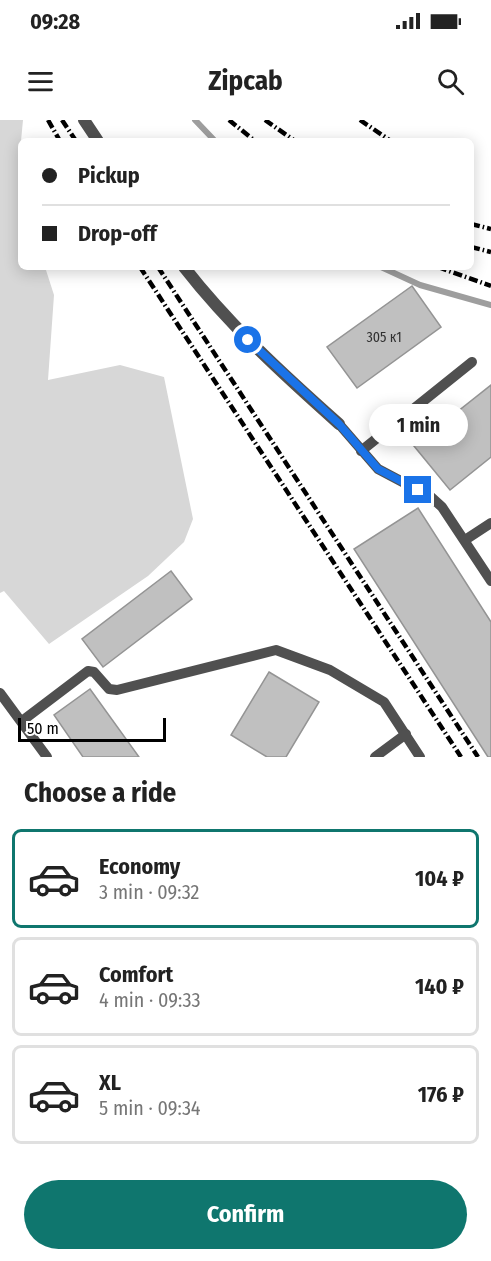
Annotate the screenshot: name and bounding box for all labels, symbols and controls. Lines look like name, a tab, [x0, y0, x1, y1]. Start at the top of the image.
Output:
text: 09:28	[30, 8, 80, 35]
icon: menu	[24, 65, 57, 98]
text: Zipcab	[208, 65, 283, 97]
icon: search	[434, 65, 467, 98]
text: Pickup	[78, 162, 140, 189]
text: Drop-off	[78, 220, 157, 247]
route start	[234, 326, 261, 353]
house number: 305 к1	[366, 329, 402, 346]
callout: 1 min	[368, 403, 468, 445]
text: 1 min	[397, 413, 440, 437]
route end	[404, 476, 431, 503]
scale bar	[18, 715, 166, 742]
text: 50 m	[27, 719, 59, 738]
text: Choose a ride	[24, 777, 176, 809]
icon: car	[27, 852, 81, 906]
text: Economy	[99, 853, 180, 880]
text: 104 ₽	[415, 865, 464, 892]
text: 3 min · 09:32	[99, 880, 199, 904]
icon: car	[27, 960, 81, 1014]
text: Comfort	[99, 961, 173, 988]
text: 140 ₽	[415, 973, 464, 1000]
text: 4 min · 09:33	[99, 988, 200, 1012]
icon: car	[27, 1068, 81, 1122]
text: XL	[99, 1069, 121, 1096]
text: 176 ₽	[418, 1081, 464, 1108]
text: 5 min · 09:34	[99, 1096, 200, 1120]
button: Confirm	[24, 1180, 467, 1249]

